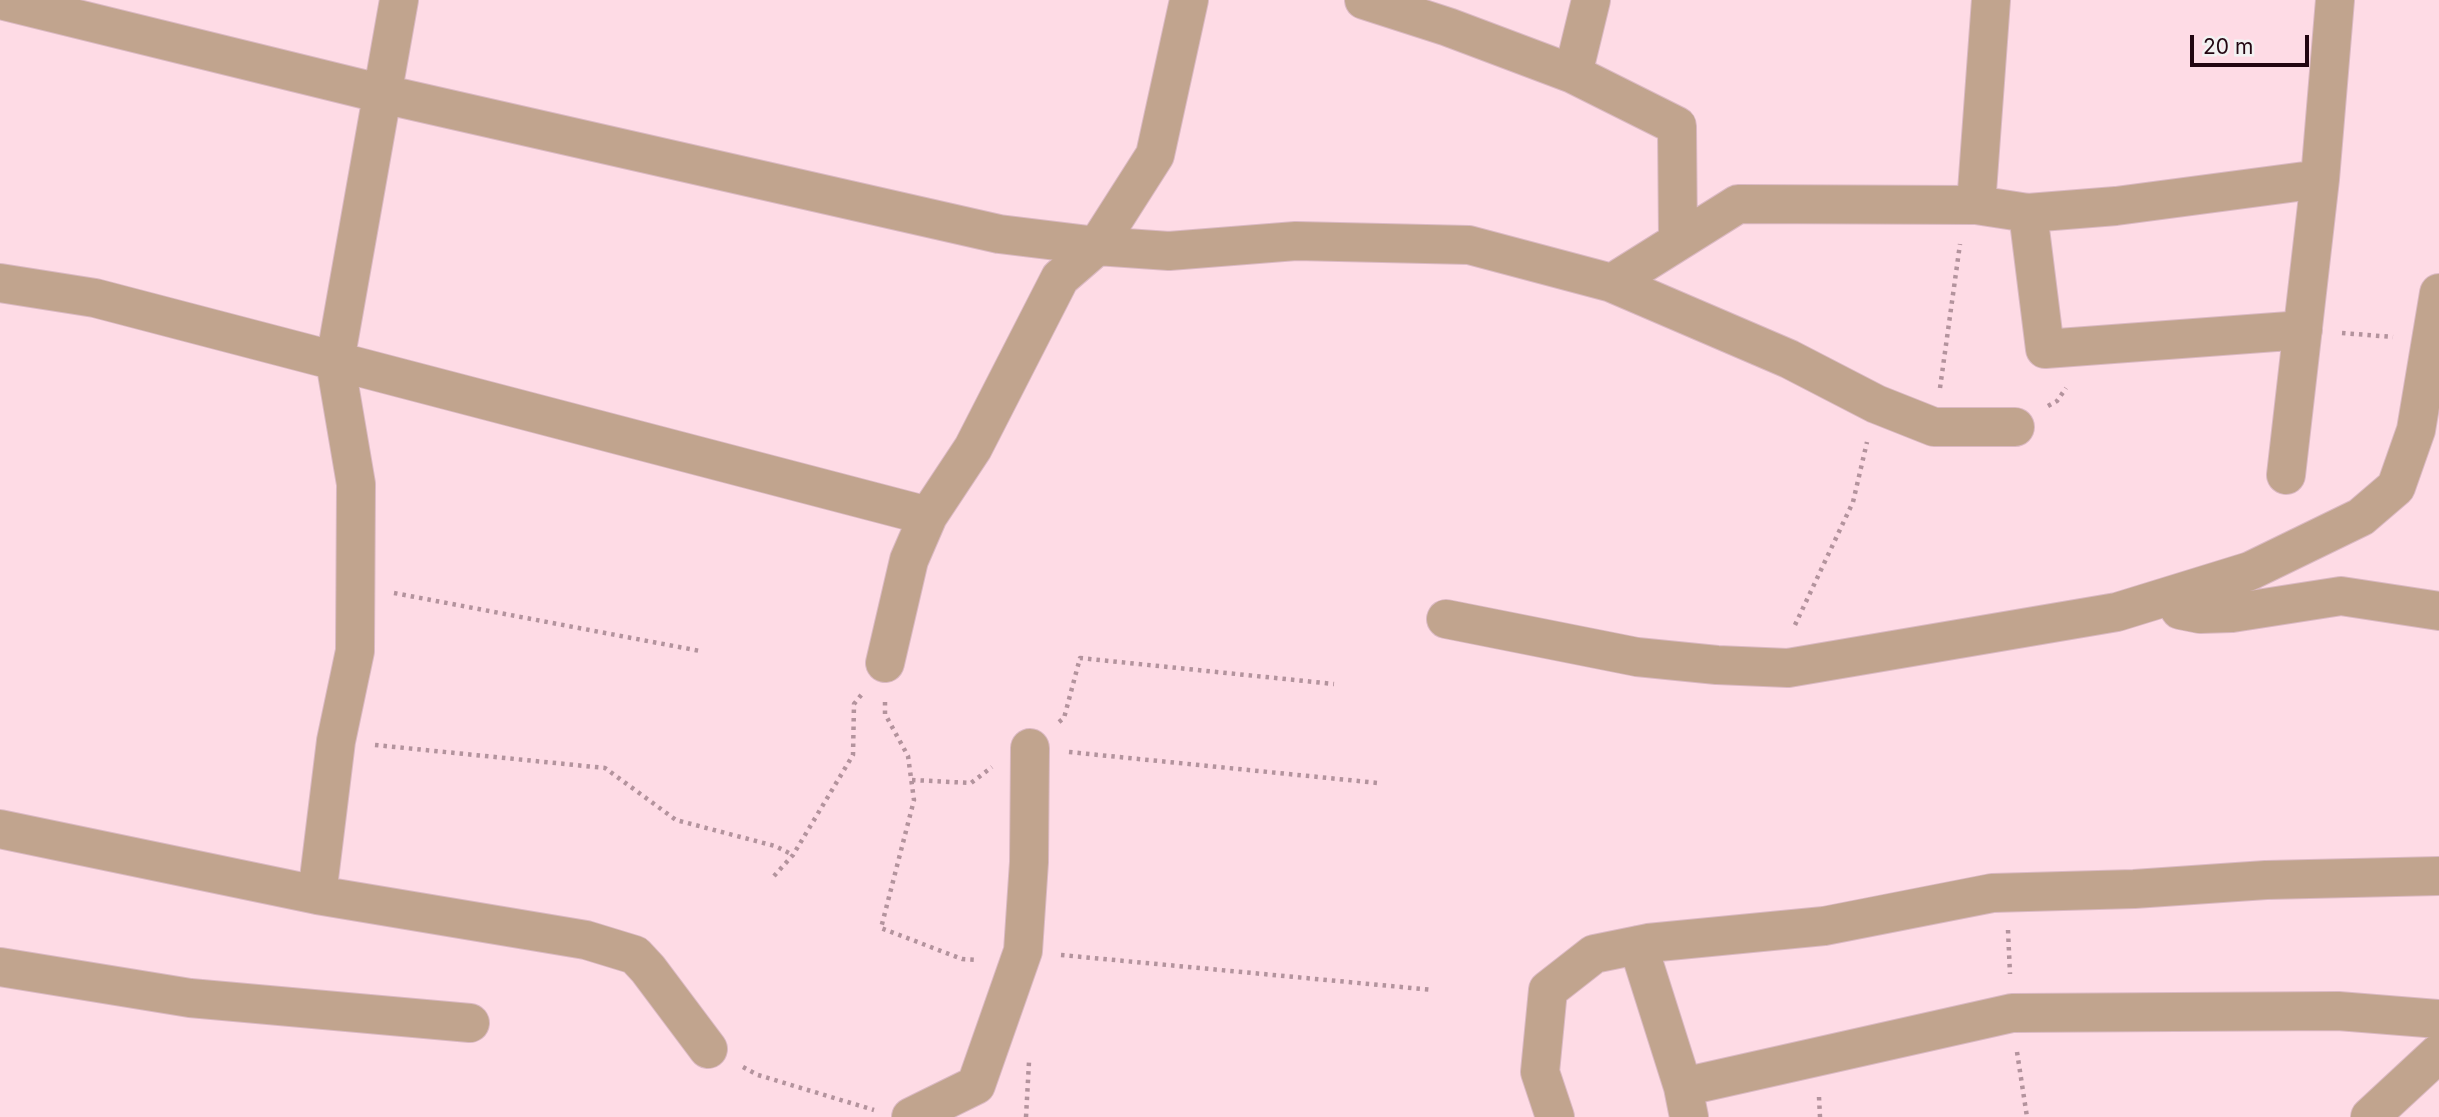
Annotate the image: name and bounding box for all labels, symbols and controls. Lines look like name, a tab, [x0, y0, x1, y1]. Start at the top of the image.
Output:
scale bar	[2194, 21, 2313, 65]
text: 20 m	[2203, 34, 2253, 59]

